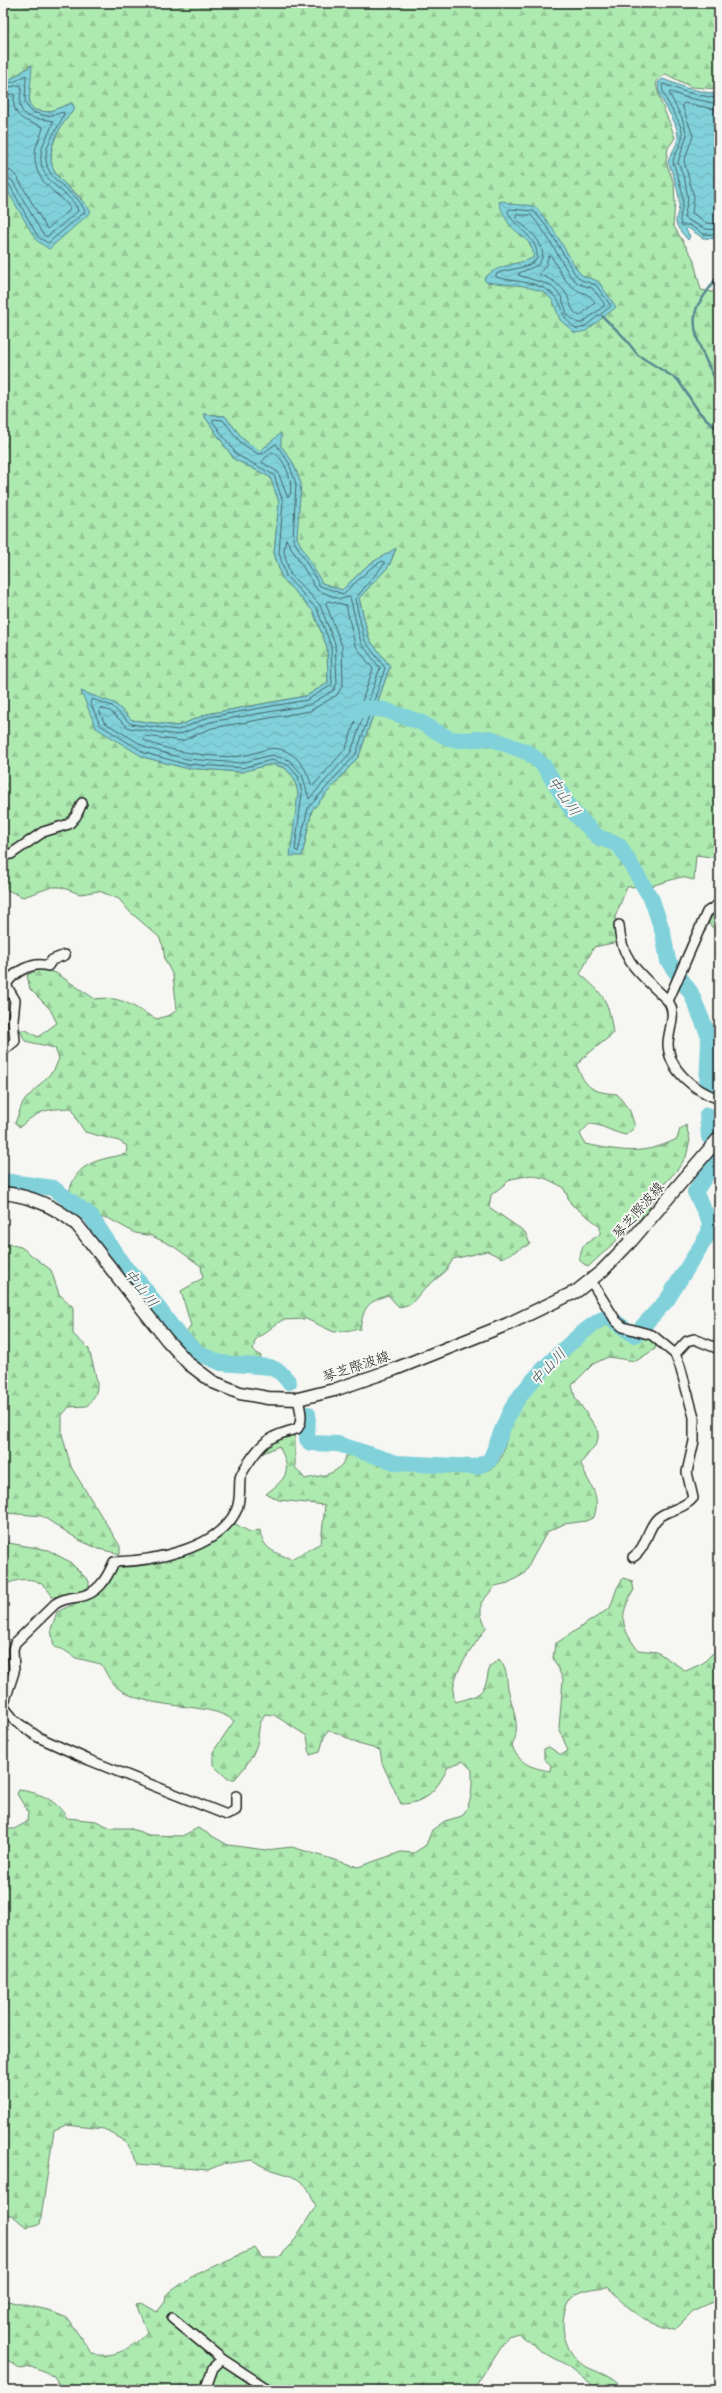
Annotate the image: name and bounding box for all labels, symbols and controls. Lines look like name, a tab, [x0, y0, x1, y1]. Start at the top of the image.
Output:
water label: 中山川	[543, 772, 584, 820]
street label: 琴芝際波線	[609, 1178, 668, 1242]
water label: 中山川	[119, 1265, 162, 1312]
water label: 中山川	[526, 1344, 571, 1390]
street label: 琴芝際波線	[320, 1347, 392, 1386]

